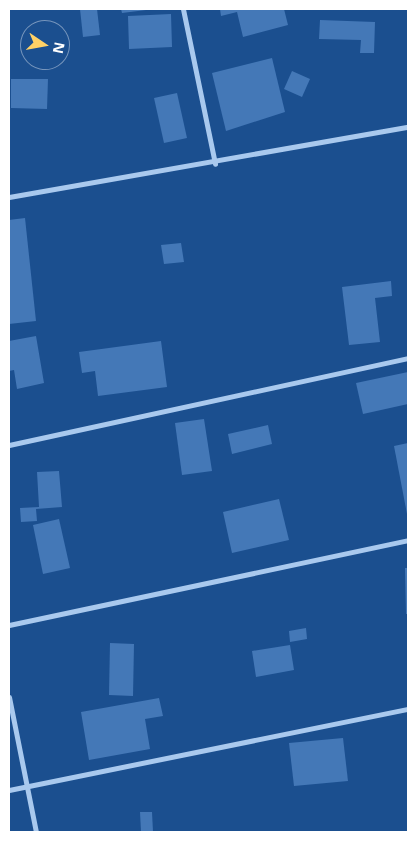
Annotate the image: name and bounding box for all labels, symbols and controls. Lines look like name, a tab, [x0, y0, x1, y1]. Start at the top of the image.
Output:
north arrow	[20, 20, 70, 70]
text: N	[49, 40, 70, 56]

